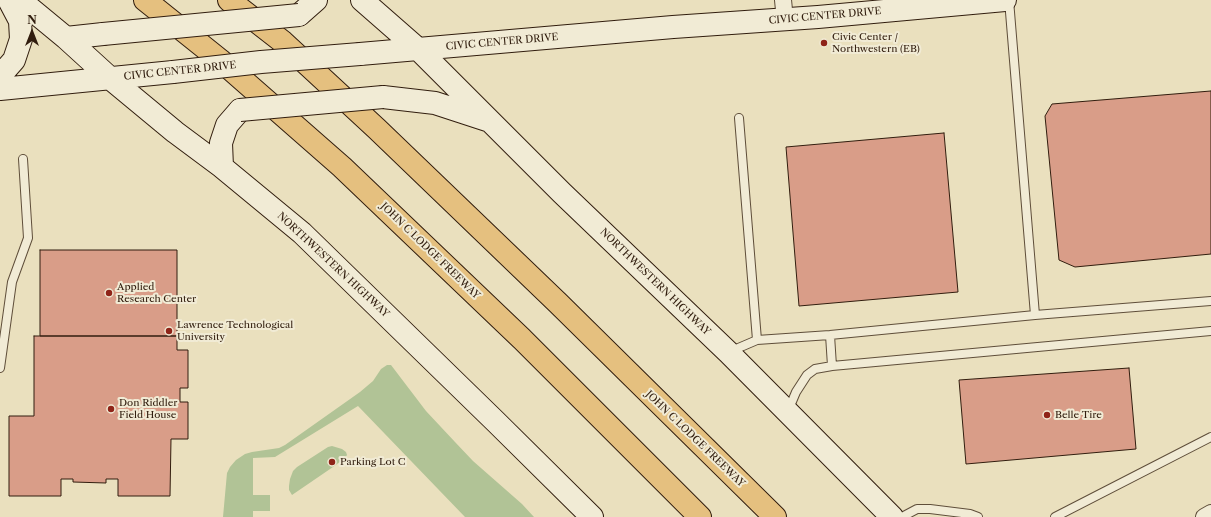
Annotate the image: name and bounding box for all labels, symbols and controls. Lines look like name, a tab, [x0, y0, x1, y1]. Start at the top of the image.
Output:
street label: CIVIC CENTER DRIVE	[768, 5, 882, 27]
north arrow	[12, 12, 52, 52]
text: N	[27, 13, 37, 27]
street label: CIVIC CENTER DRIVE	[445, 31, 559, 53]
place label: Civic Center / Northwestern (EB)	[832, 31, 920, 54]
marker: Civic Center / Northwestern (EB)	[819, 38, 829, 48]
street label: CIVIC CENTER DRIVE	[123, 59, 237, 83]
street label: JOHN C LODGE FREEWAY	[378, 200, 482, 302]
street label: NORTHWESTERN HIGHWAY	[275, 210, 391, 320]
street label: NORTHWESTERN HIGHWAY	[597, 226, 713, 338]
place label: Applied Research Center	[117, 281, 196, 304]
marker: Applied Research Center	[104, 288, 114, 298]
place label: Lawrence Technological University	[177, 319, 293, 342]
marker: Lawrence Technological University	[164, 326, 174, 336]
street label: JOHN C LODGE FREEWAY	[643, 388, 747, 490]
place label: Don Riddler Field House	[119, 397, 177, 420]
marker: Don Riddler Field House	[106, 404, 116, 414]
place label: Belle Tire	[1055, 409, 1102, 421]
marker: Belle Tire	[1042, 410, 1052, 420]
place label: Parking Lot C	[340, 456, 406, 468]
marker: Parking Lot C	[327, 457, 337, 467]

